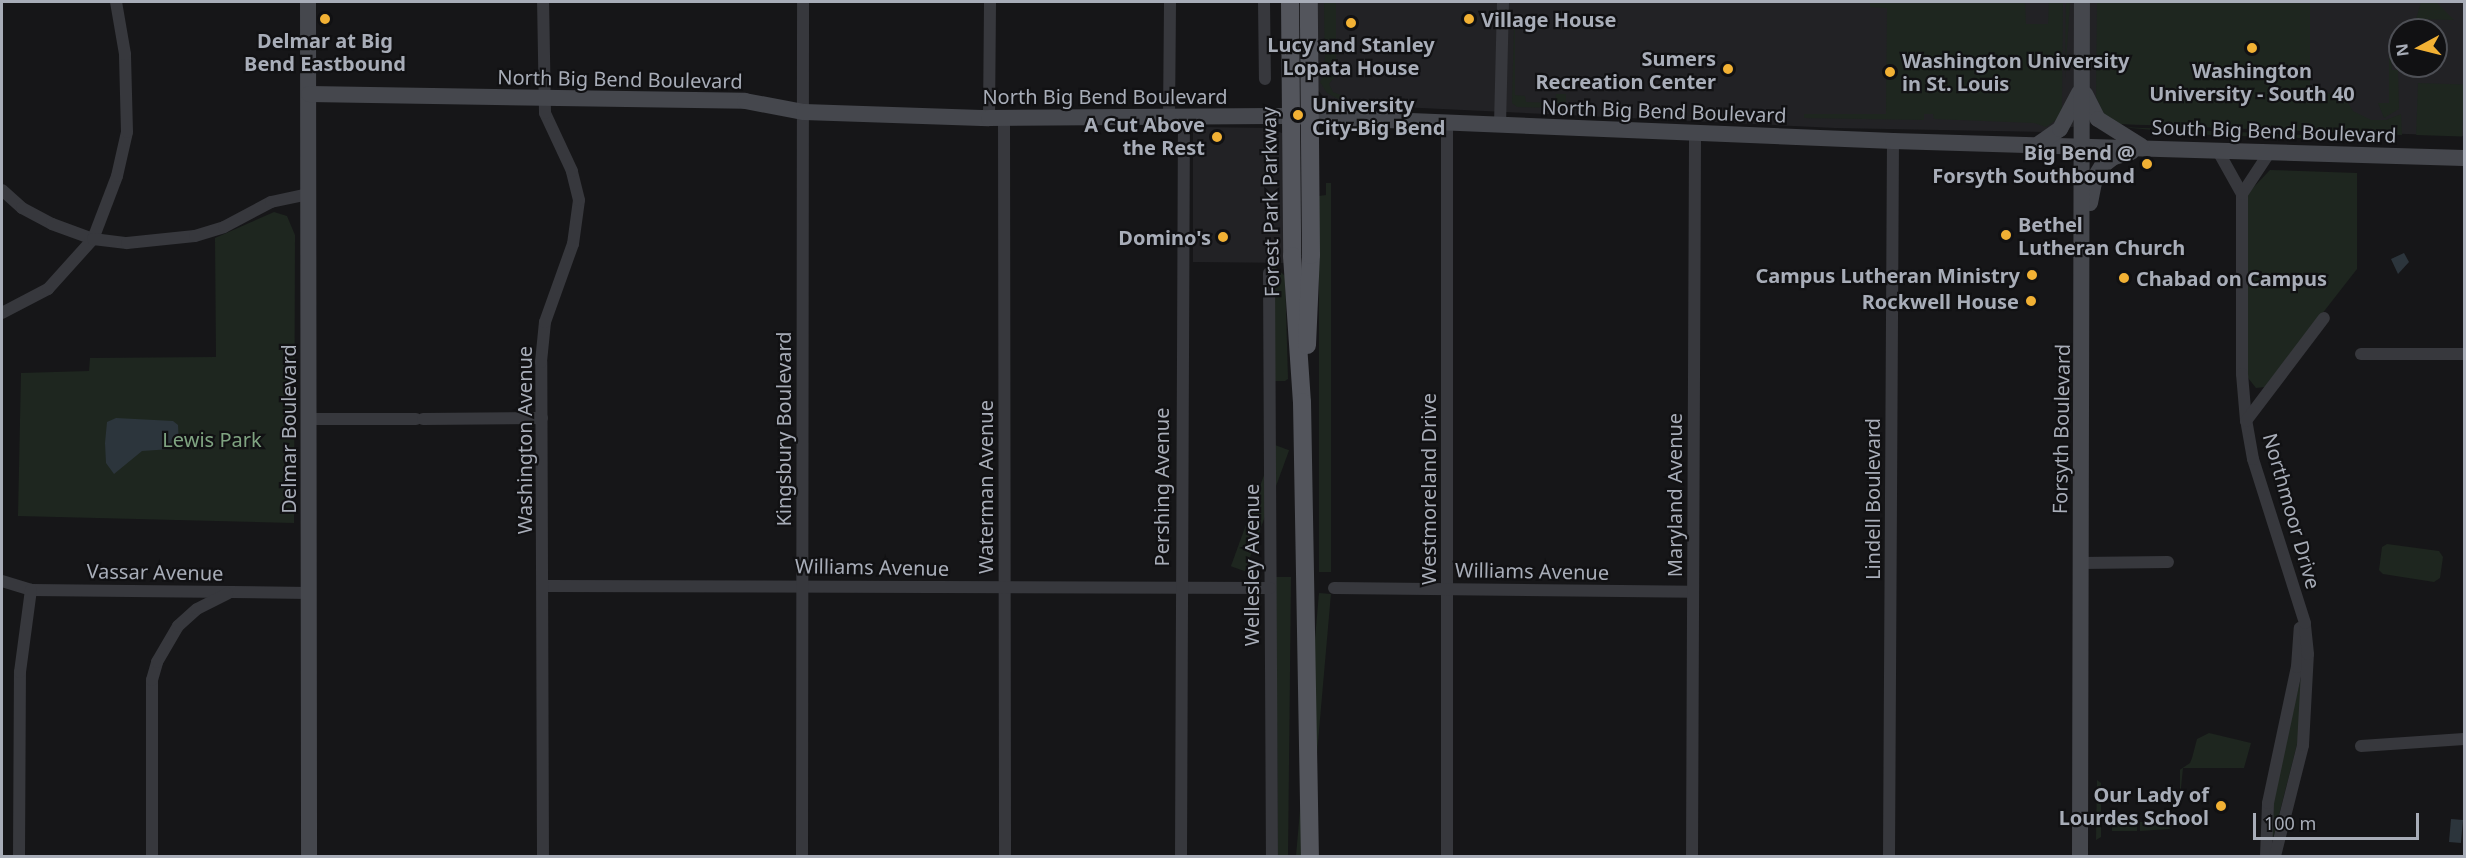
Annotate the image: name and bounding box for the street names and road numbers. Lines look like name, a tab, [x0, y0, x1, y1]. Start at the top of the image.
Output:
street label: North Big Bend Boulevard	[497, 65, 743, 93]
street label: North Big Bend Boulevard	[982, 84, 1228, 108]
street label: North Big Bend Boulevard	[1541, 95, 1787, 127]
street label: Forest Park Parkway	[1256, 107, 1284, 297]
street label: South Big Bend Boulevard	[2151, 115, 2397, 147]
street label: Kingsbury Boulevard	[771, 331, 795, 527]
street label: Delmar Boulevard	[276, 344, 300, 514]
street label: Forsyth Boulevard	[2048, 344, 2074, 514]
street label: Washington Avenue	[512, 346, 536, 534]
street label: Westmoreland Drive	[1416, 393, 1440, 585]
street label: Waterman Avenue	[973, 400, 997, 574]
street label: Pershing Avenue	[1149, 408, 1173, 566]
street label: Maryland Avenue	[1662, 413, 1686, 577]
street label: Lindell Boulevard	[1860, 418, 1884, 580]
street label: Northmoor Drive	[2258, 430, 2326, 592]
street label: Wellesley Avenue	[1239, 484, 1263, 646]
street label: Williams Avenue	[795, 554, 949, 580]
street label: Williams Avenue	[1455, 558, 1609, 584]
street label: Vassar Avenue	[86, 559, 224, 585]

